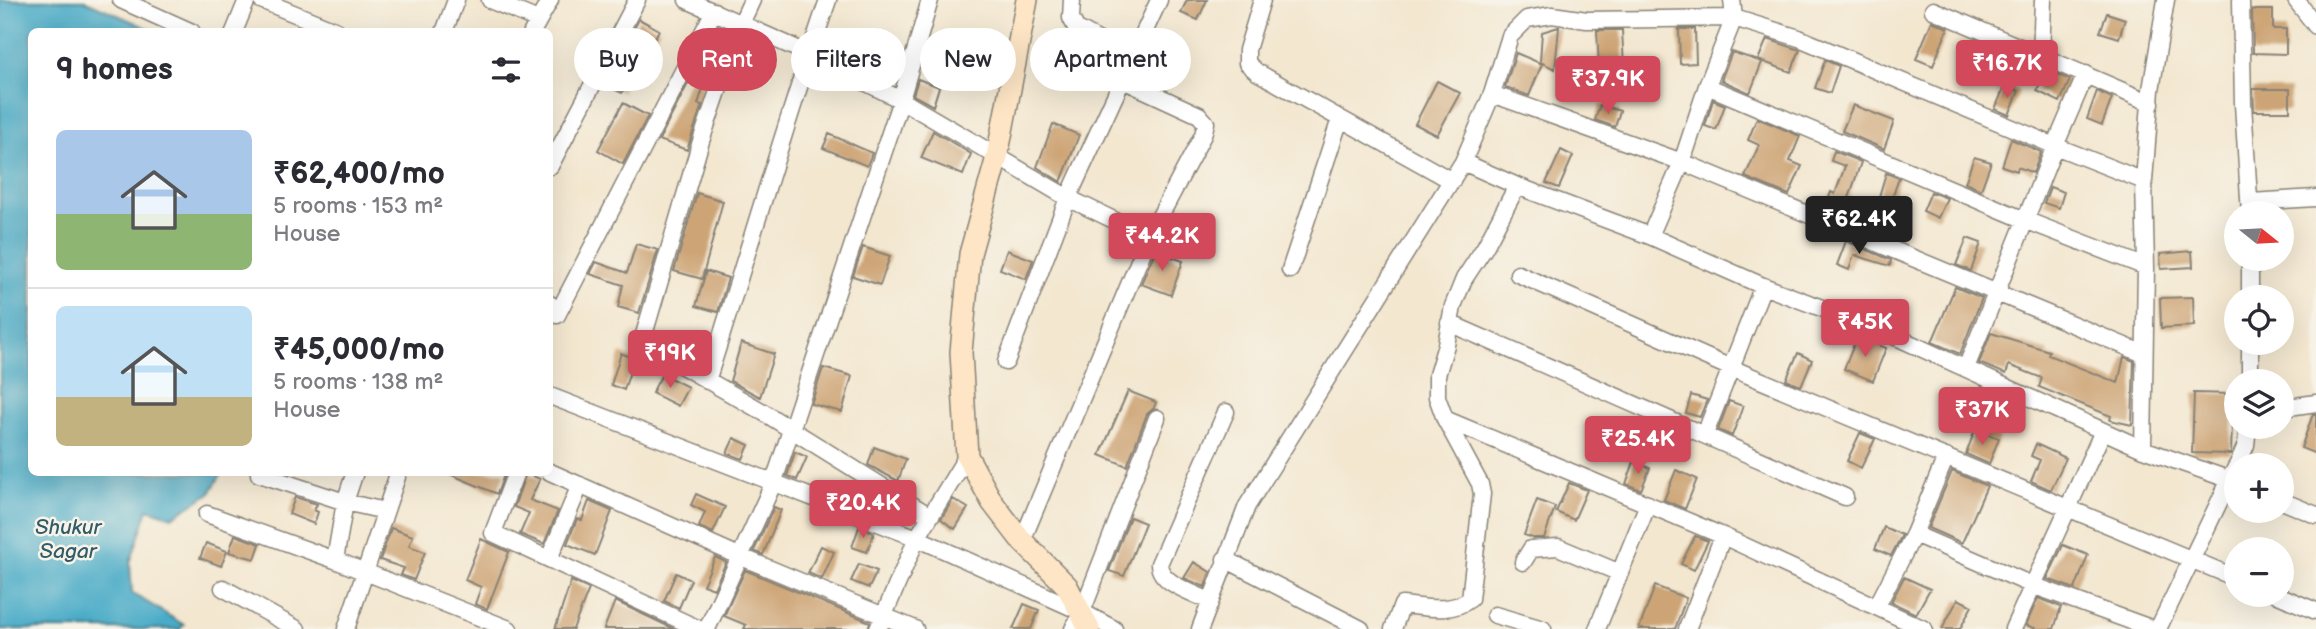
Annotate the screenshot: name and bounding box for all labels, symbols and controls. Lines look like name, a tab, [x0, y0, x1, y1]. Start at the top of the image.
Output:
chip: Buy	[574, 28, 663, 91]
chip: Rent	[677, 28, 777, 91]
chip: Filters	[791, 28, 906, 91]
chip: New	[920, 28, 1016, 91]
chip: Apartment	[1030, 28, 1191, 91]
pin: ₹16.7K	[1950, 41, 2064, 100]
text: ₹16.7K	[1972, 49, 2042, 77]
icon: filters	[487, 51, 525, 89]
text: 9 homes	[56, 52, 173, 88]
pin: ₹37.9K	[1551, 57, 1665, 116]
text: ₹37.9K	[1571, 65, 1645, 93]
text: ₹62,400/mo	[273, 156, 445, 192]
icon: home	[112, 158, 196, 242]
text: 5 rooms · 153 m²	[273, 192, 443, 220]
pin: ₹62.4K	[1802, 196, 1916, 256]
north arrow	[2224, 201, 2294, 271]
map controls	[2224, 201, 2294, 607]
text: ₹62.4K	[1821, 205, 1897, 233]
pin: ₹44.2K	[1105, 214, 1219, 273]
text: House	[273, 220, 340, 248]
text: ₹44.2K	[1125, 222, 1199, 250]
button: locate	[2224, 285, 2294, 355]
pin: ₹45K	[1824, 300, 1906, 359]
text: ₹45K	[1837, 308, 1893, 336]
pin: ₹19K	[629, 330, 711, 390]
text: ₹45,000/mo	[273, 332, 445, 368]
icon: home	[112, 334, 196, 418]
text: ₹19K	[644, 339, 696, 367]
text: 5 rooms · 138 m²	[273, 368, 443, 396]
button: layers	[2224, 369, 2294, 439]
pin: ₹37K	[1941, 388, 2023, 447]
text: House	[273, 396, 340, 424]
text: ₹37K	[1955, 396, 2009, 424]
pin: ₹25.4K	[1581, 416, 1695, 476]
text: ₹25.4K	[1601, 425, 1675, 453]
button: +	[2224, 453, 2294, 523]
pin: ₹20.4K	[806, 480, 920, 540]
text: ₹20.4K	[825, 489, 901, 517]
water label: Shukur Sagar	[35, 515, 102, 564]
button: −	[2224, 537, 2294, 607]

